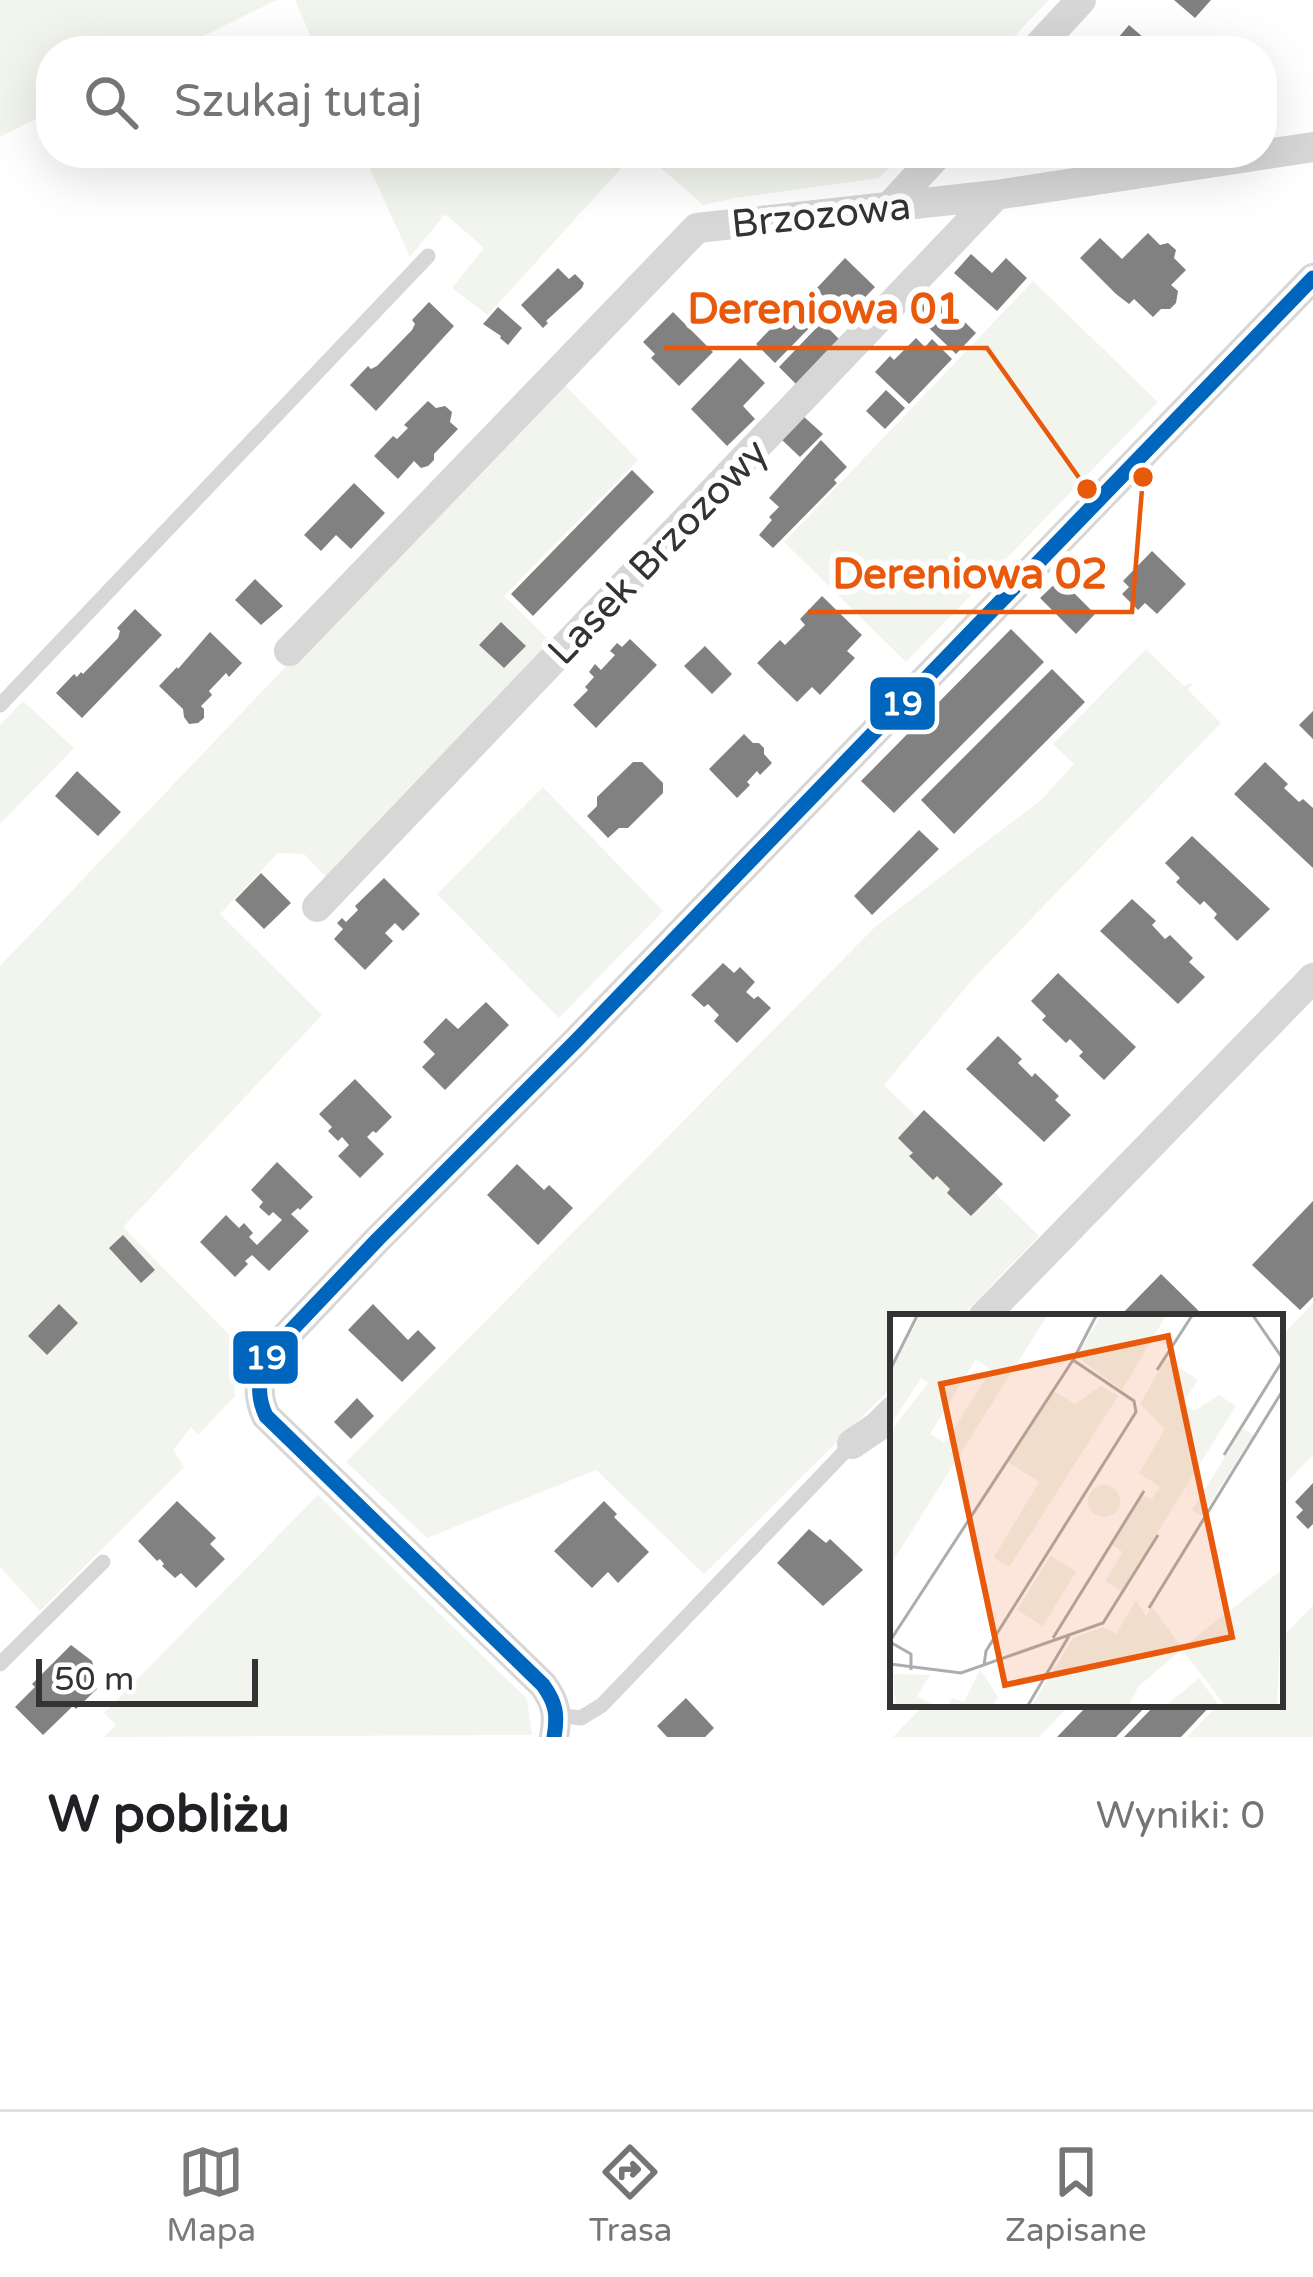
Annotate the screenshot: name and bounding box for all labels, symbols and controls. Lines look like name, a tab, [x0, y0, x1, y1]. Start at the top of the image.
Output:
search box	[36, 36, 1277, 168]
icon: search	[78, 69, 144, 135]
text: Szukaj tutaj	[174, 75, 423, 129]
street label: Brzozowa	[729, 183, 913, 248]
callout: Dereniowa 01	[664, 270, 987, 348]
text: Dereniowa 01	[687, 284, 963, 335]
street label: Lasek Brzozowy	[538, 429, 778, 675]
callout: Dereniowa 02	[808, 534, 1132, 612]
text: Dereniowa 02	[832, 549, 1108, 600]
line badge: 19	[868, 675, 937, 732]
text: 19	[881, 685, 923, 724]
inset map	[890, 1314, 1283, 1707]
line badge: 19	[231, 1329, 300, 1386]
text: 19	[245, 1339, 287, 1378]
scale bar	[36, 1653, 258, 1706]
text: 50 m	[54, 1660, 134, 1699]
text: W pobliżu	[48, 1784, 290, 1846]
text: Wyniki: 0	[1096, 1792, 1265, 1839]
tab: Mapa	[166, 2139, 256, 2250]
tab: Trasa	[589, 2139, 672, 2250]
tab: Zapisane	[1005, 2139, 1147, 2250]

